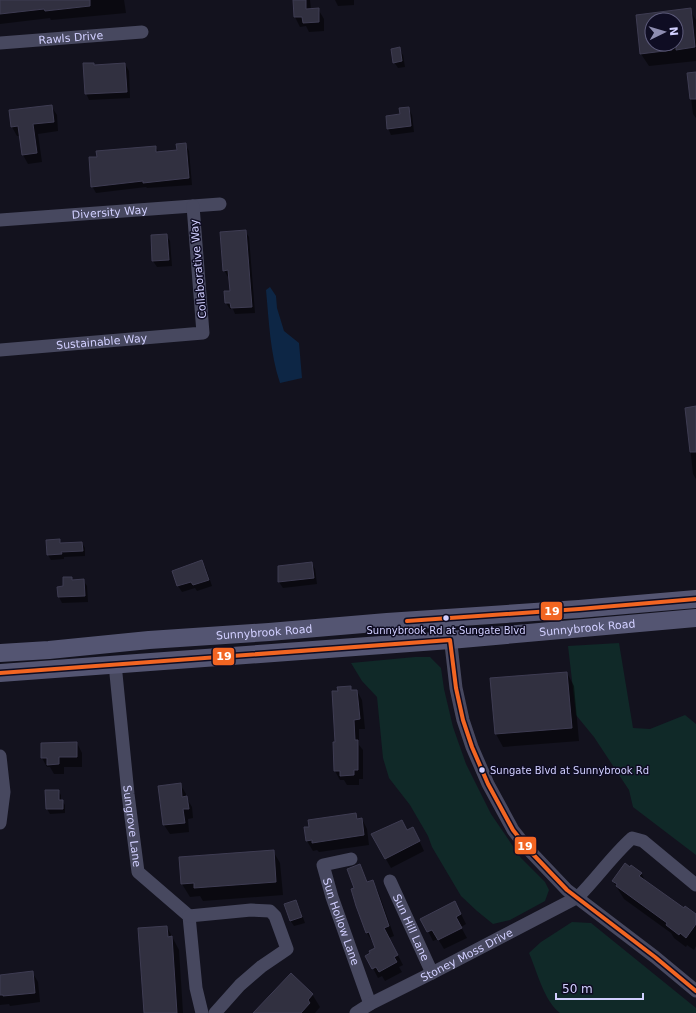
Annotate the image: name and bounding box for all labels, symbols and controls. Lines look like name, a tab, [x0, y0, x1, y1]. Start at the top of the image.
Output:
north arrow	[644, 12, 684, 52]
text: N	[667, 26, 680, 36]
street label: Rawls Drive	[38, 29, 104, 47]
street label: Diversity Way	[71, 203, 149, 222]
street label: Collaborative Way	[188, 218, 209, 319]
street label: Sustainable Way	[56, 332, 148, 352]
line badge: 19	[540, 601, 563, 621]
text: 19	[544, 605, 560, 618]
marker: Sunnybrook Rd at Sungate Blvd	[441, 613, 451, 623]
street label: Sunnybrook Road	[539, 617, 636, 639]
street label: Sunnybrook Road	[216, 622, 313, 643]
place label: Sunnybrook Rd at Sungate Blvd	[366, 625, 526, 636]
line badge: 19	[212, 647, 235, 666]
text: 19	[216, 650, 232, 663]
marker: Sungate Blvd at Sunnybrook Rd	[477, 765, 487, 775]
place label: Sungate Blvd at Sunnybrook Rd	[490, 765, 649, 776]
street label: Sungrove Lane	[120, 785, 143, 868]
line badge: 19	[514, 836, 537, 855]
text: 19	[517, 840, 533, 853]
street label: Sun Hollow Lane	[320, 876, 362, 967]
street label: Sun Hill Lane	[390, 892, 432, 963]
street label: Stoney Moss Drive	[418, 926, 515, 985]
scale bar	[556, 975, 643, 1001]
text: 50 m	[562, 982, 593, 996]

